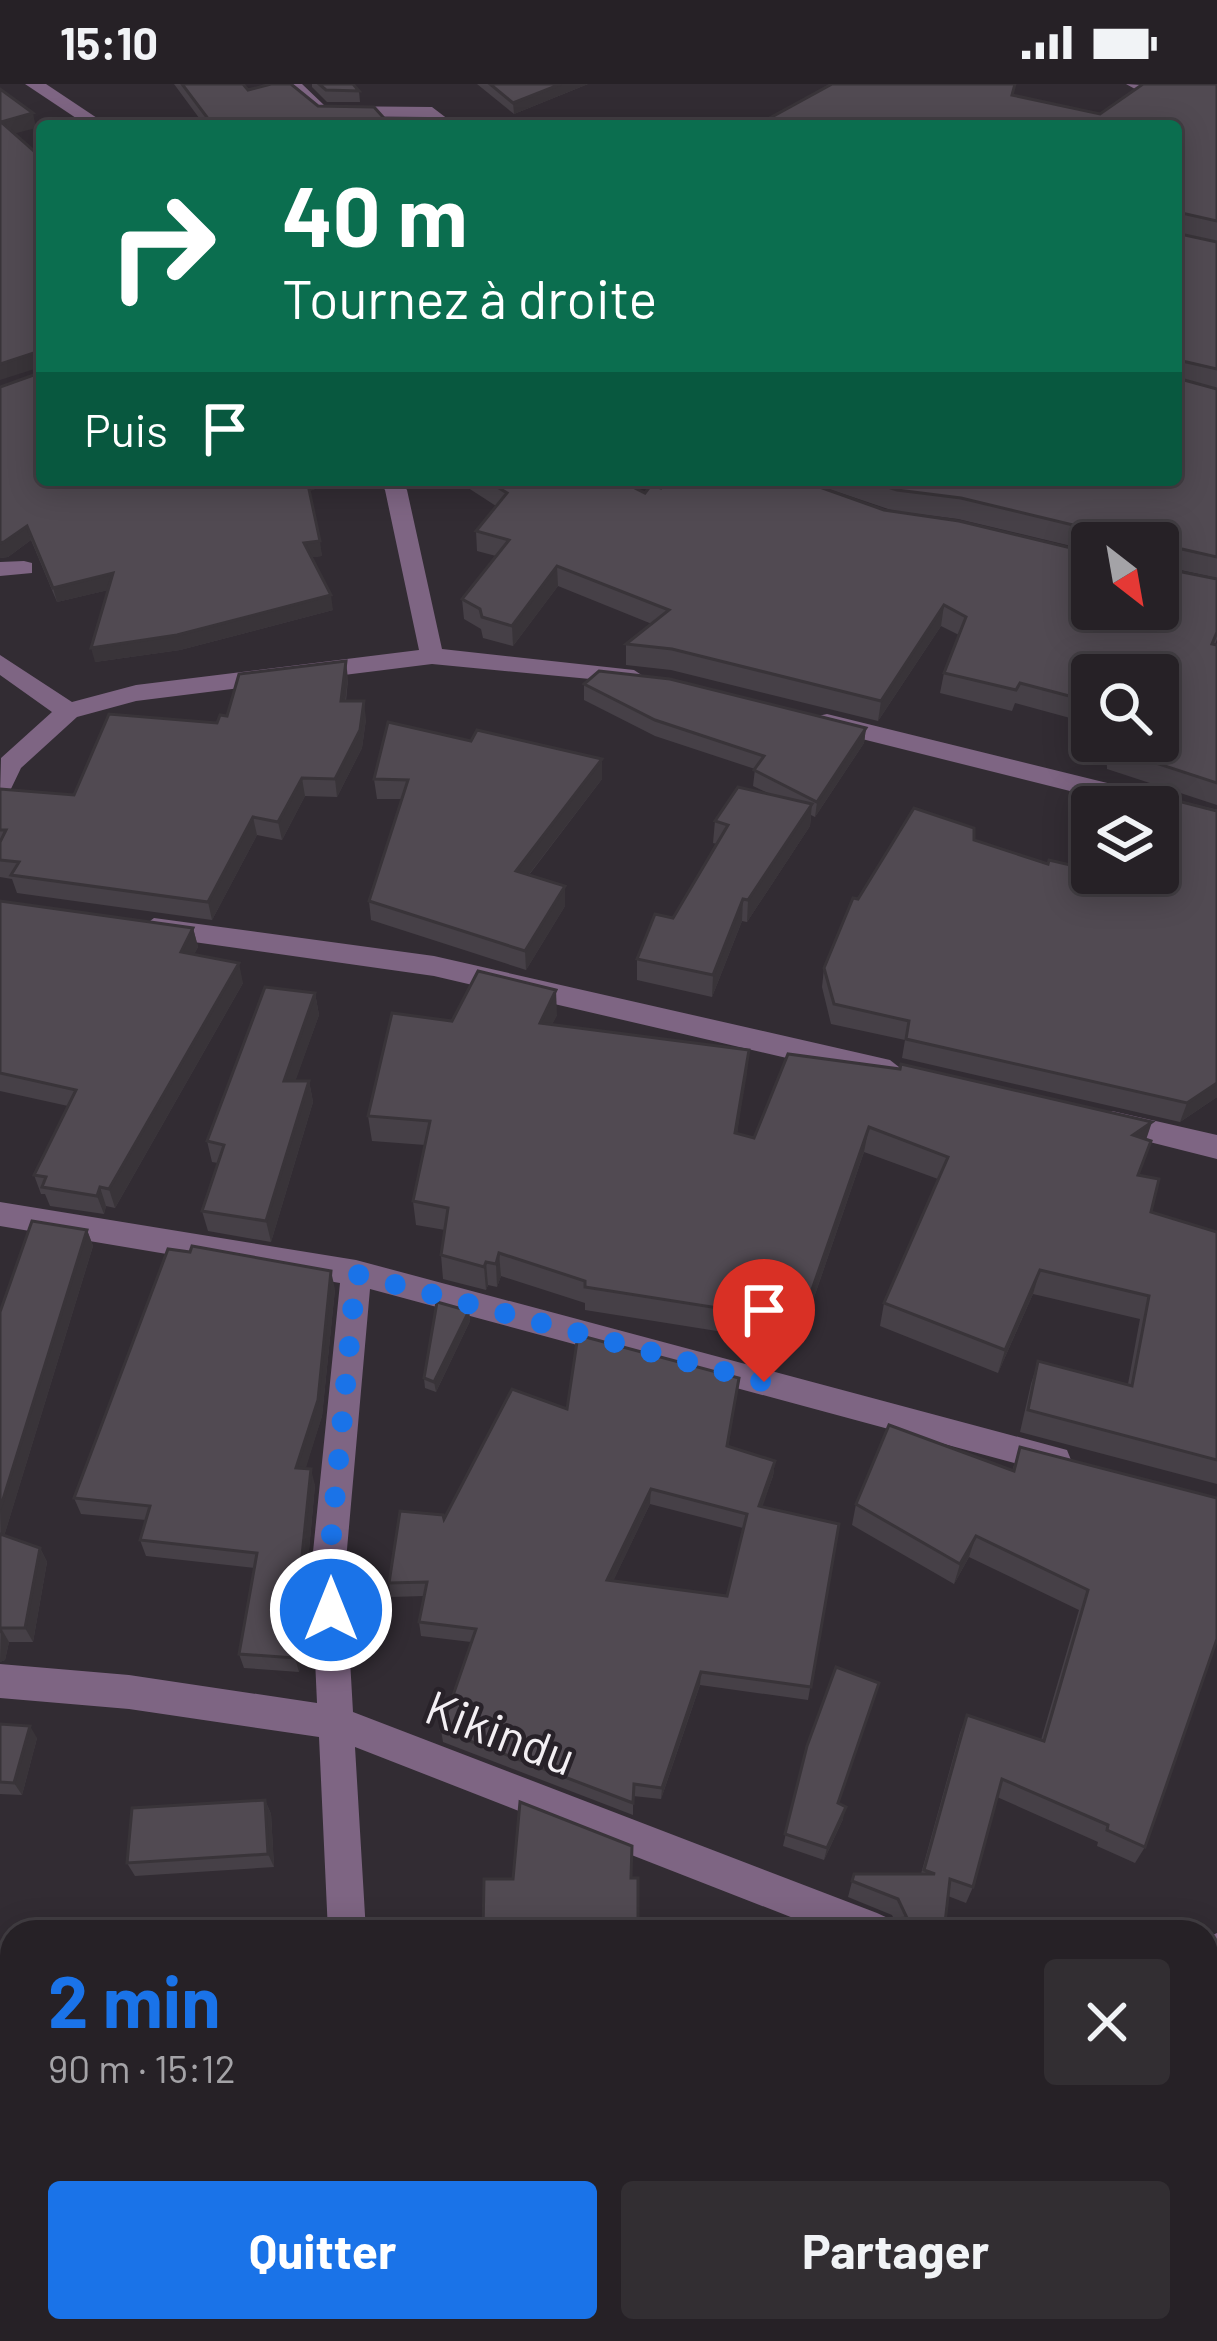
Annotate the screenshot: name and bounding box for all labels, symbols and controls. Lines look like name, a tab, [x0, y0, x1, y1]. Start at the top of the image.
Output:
text: 15:10	[60, 15, 158, 69]
text: 40 m	[282, 163, 468, 264]
icon: right	[84, 168, 240, 324]
text: Tournez à droite	[282, 265, 657, 330]
icon: arrive	[192, 396, 258, 462]
text: Puis	[84, 402, 168, 456]
north arrow	[1071, 522, 1179, 630]
map controls	[1071, 522, 1179, 894]
button: search	[1071, 654, 1179, 762]
button: layers	[1071, 786, 1179, 894]
pin	[713, 1259, 815, 1382]
icon: arrive	[731, 1277, 797, 1343]
position arrow	[268, 1547, 394, 1673]
street label: Kikindu	[418, 1676, 584, 1786]
text: 2 min	[48, 1956, 221, 2042]
button: close	[1044, 1959, 1170, 2085]
text: 90 m · 15:12	[48, 2044, 236, 2091]
button: Quitter	[48, 2181, 597, 2319]
button: Partager	[621, 2181, 1170, 2319]

